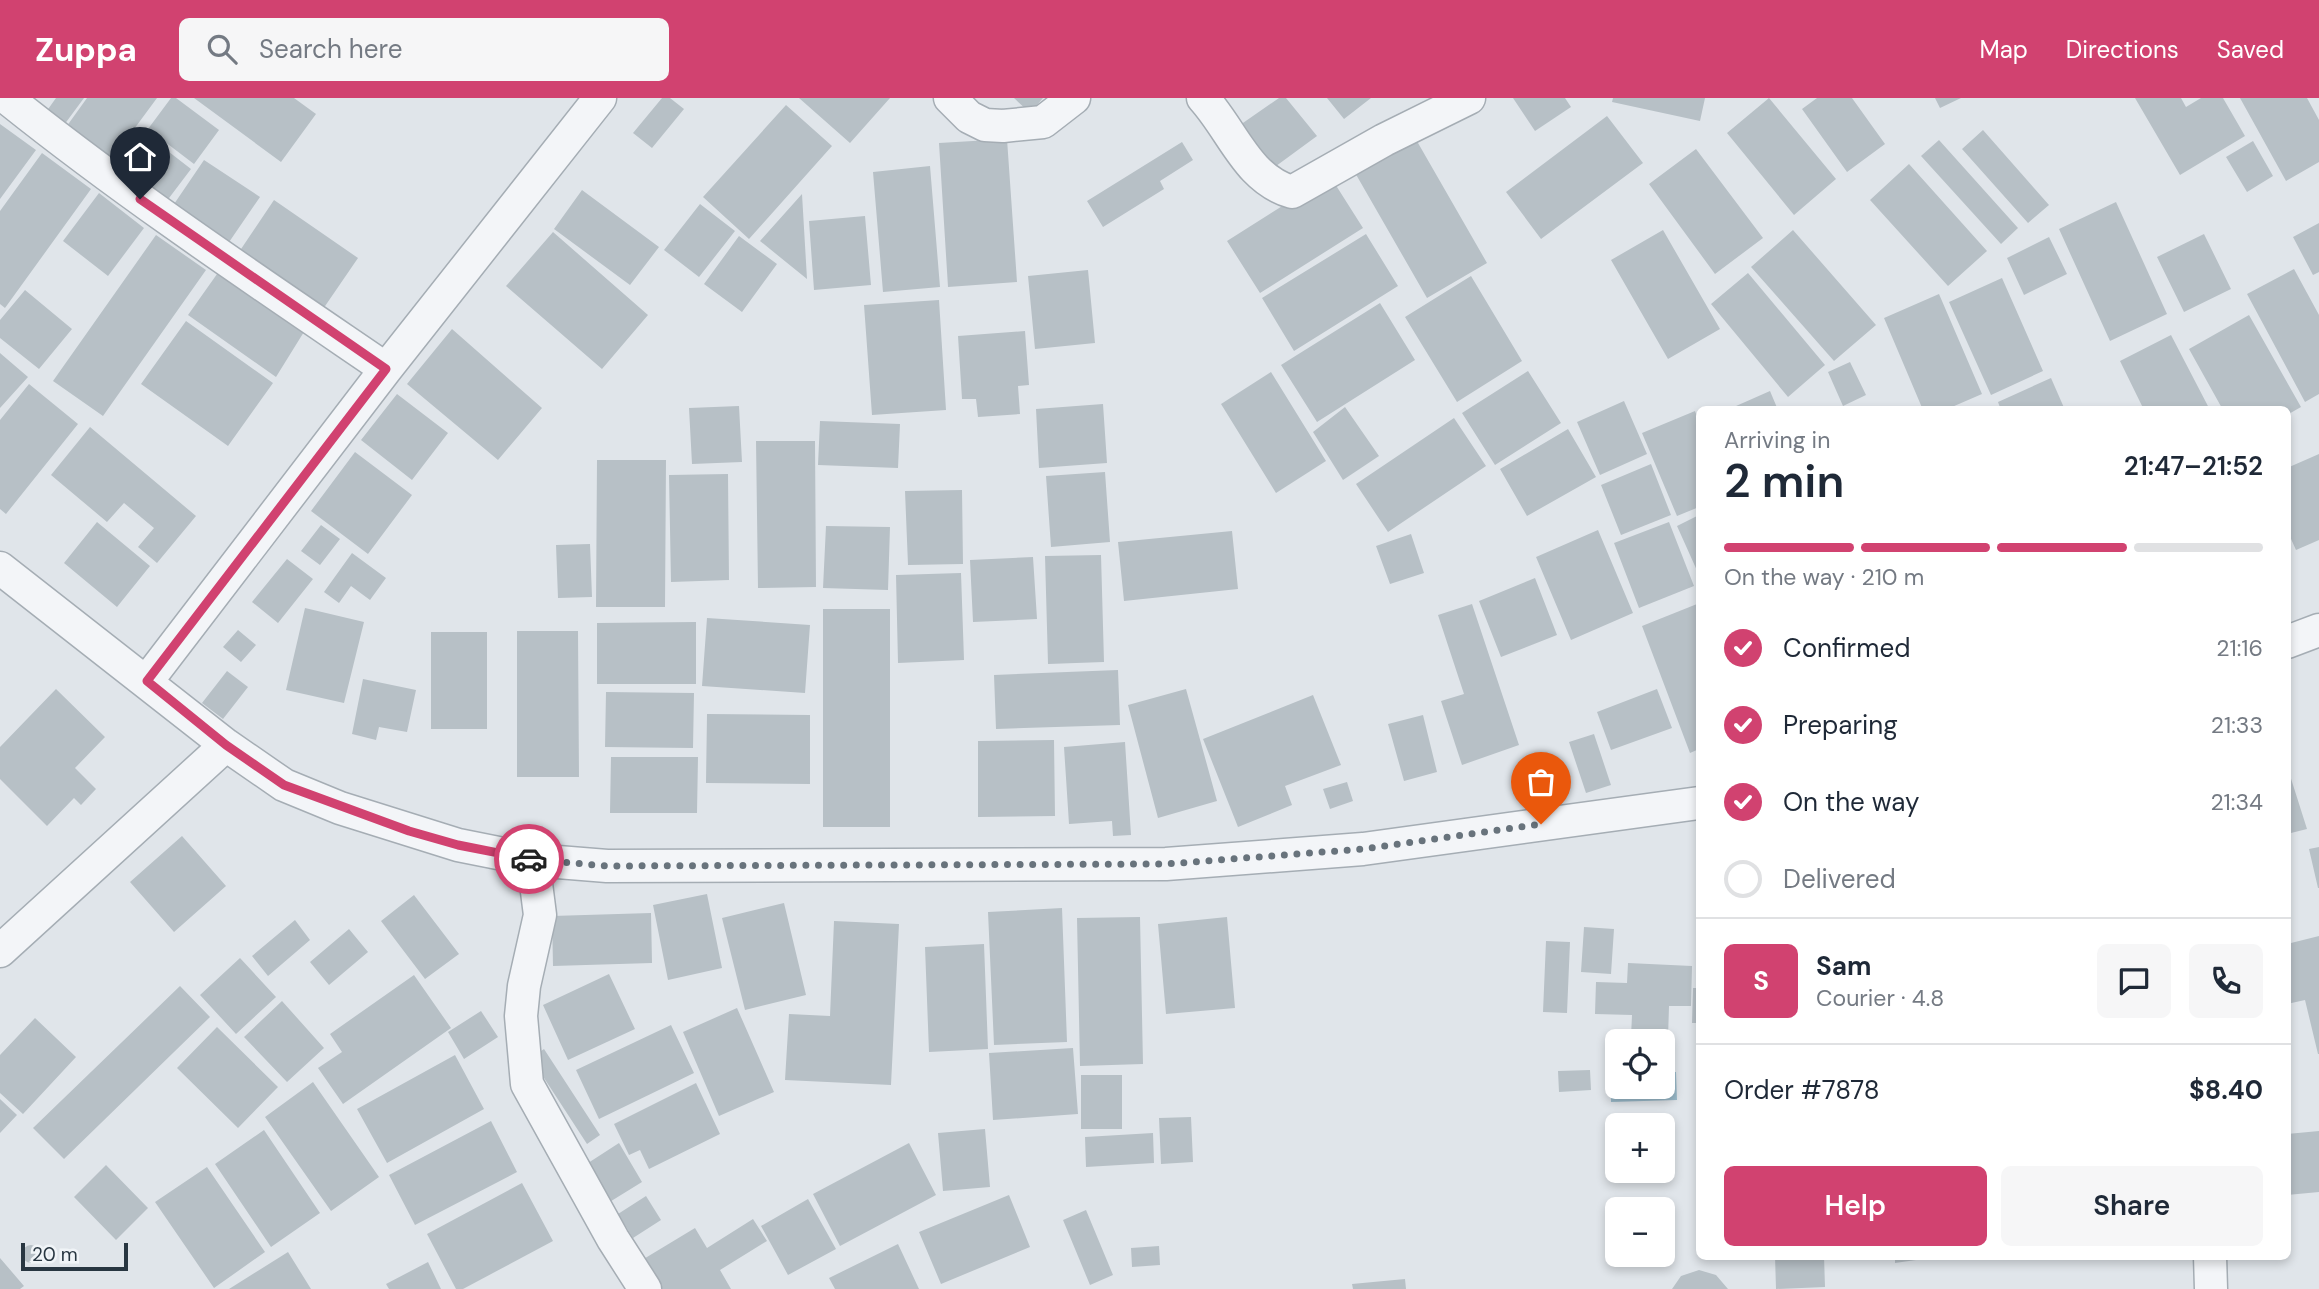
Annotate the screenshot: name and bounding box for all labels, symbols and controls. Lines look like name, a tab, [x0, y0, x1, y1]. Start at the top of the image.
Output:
search box	[179, 18, 669, 81]
text: Zuppa	[35, 28, 137, 71]
icon: search	[203, 30, 241, 68]
text: Search here	[259, 32, 402, 66]
text: Map	[1980, 34, 2028, 65]
text: Directions	[2066, 34, 2179, 65]
text: Saved	[2217, 34, 2284, 65]
pin	[110, 127, 170, 199]
icon: home	[121, 138, 159, 176]
text: Arriving in	[1724, 425, 1830, 455]
text: 21:47–21:52	[2124, 449, 2263, 483]
text: 2 min	[1724, 451, 1844, 511]
text: On the way · 210 m	[1724, 562, 1924, 592]
icon: check	[1724, 629, 1762, 667]
text: Confirmed	[1783, 631, 1910, 665]
text: 21:16	[2216, 633, 2263, 663]
icon: check	[1724, 706, 1762, 744]
text: Preparing	[1783, 708, 1898, 742]
text: 21:33	[2211, 710, 2263, 740]
pin	[1511, 752, 1571, 824]
icon: bag	[1522, 763, 1560, 801]
icon: check	[1724, 783, 1762, 821]
text: On the way	[1783, 785, 1919, 819]
text: 21:34	[2210, 787, 2263, 817]
courier	[494, 824, 564, 894]
icon: car	[510, 840, 548, 878]
text: Delivered	[1783, 862, 1896, 896]
button: chat	[2097, 944, 2171, 1018]
button: phone	[2189, 944, 2263, 1018]
text: Sam	[1816, 949, 1871, 983]
text: S	[1753, 964, 1769, 998]
text: Courier · 4.8	[1816, 983, 1944, 1013]
map controls	[1605, 1029, 1675, 1267]
button: locate	[1605, 1029, 1675, 1099]
text: Order #7878	[1724, 1073, 1880, 1107]
text: $8.40	[2189, 1073, 2263, 1107]
button: +	[1605, 1113, 1675, 1183]
button: Help	[1724, 1166, 1987, 1246]
button: Share	[2001, 1166, 2263, 1246]
button: −	[1605, 1197, 1675, 1267]
scale bar	[21, 1240, 128, 1272]
text: 20 m	[32, 1242, 78, 1267]

